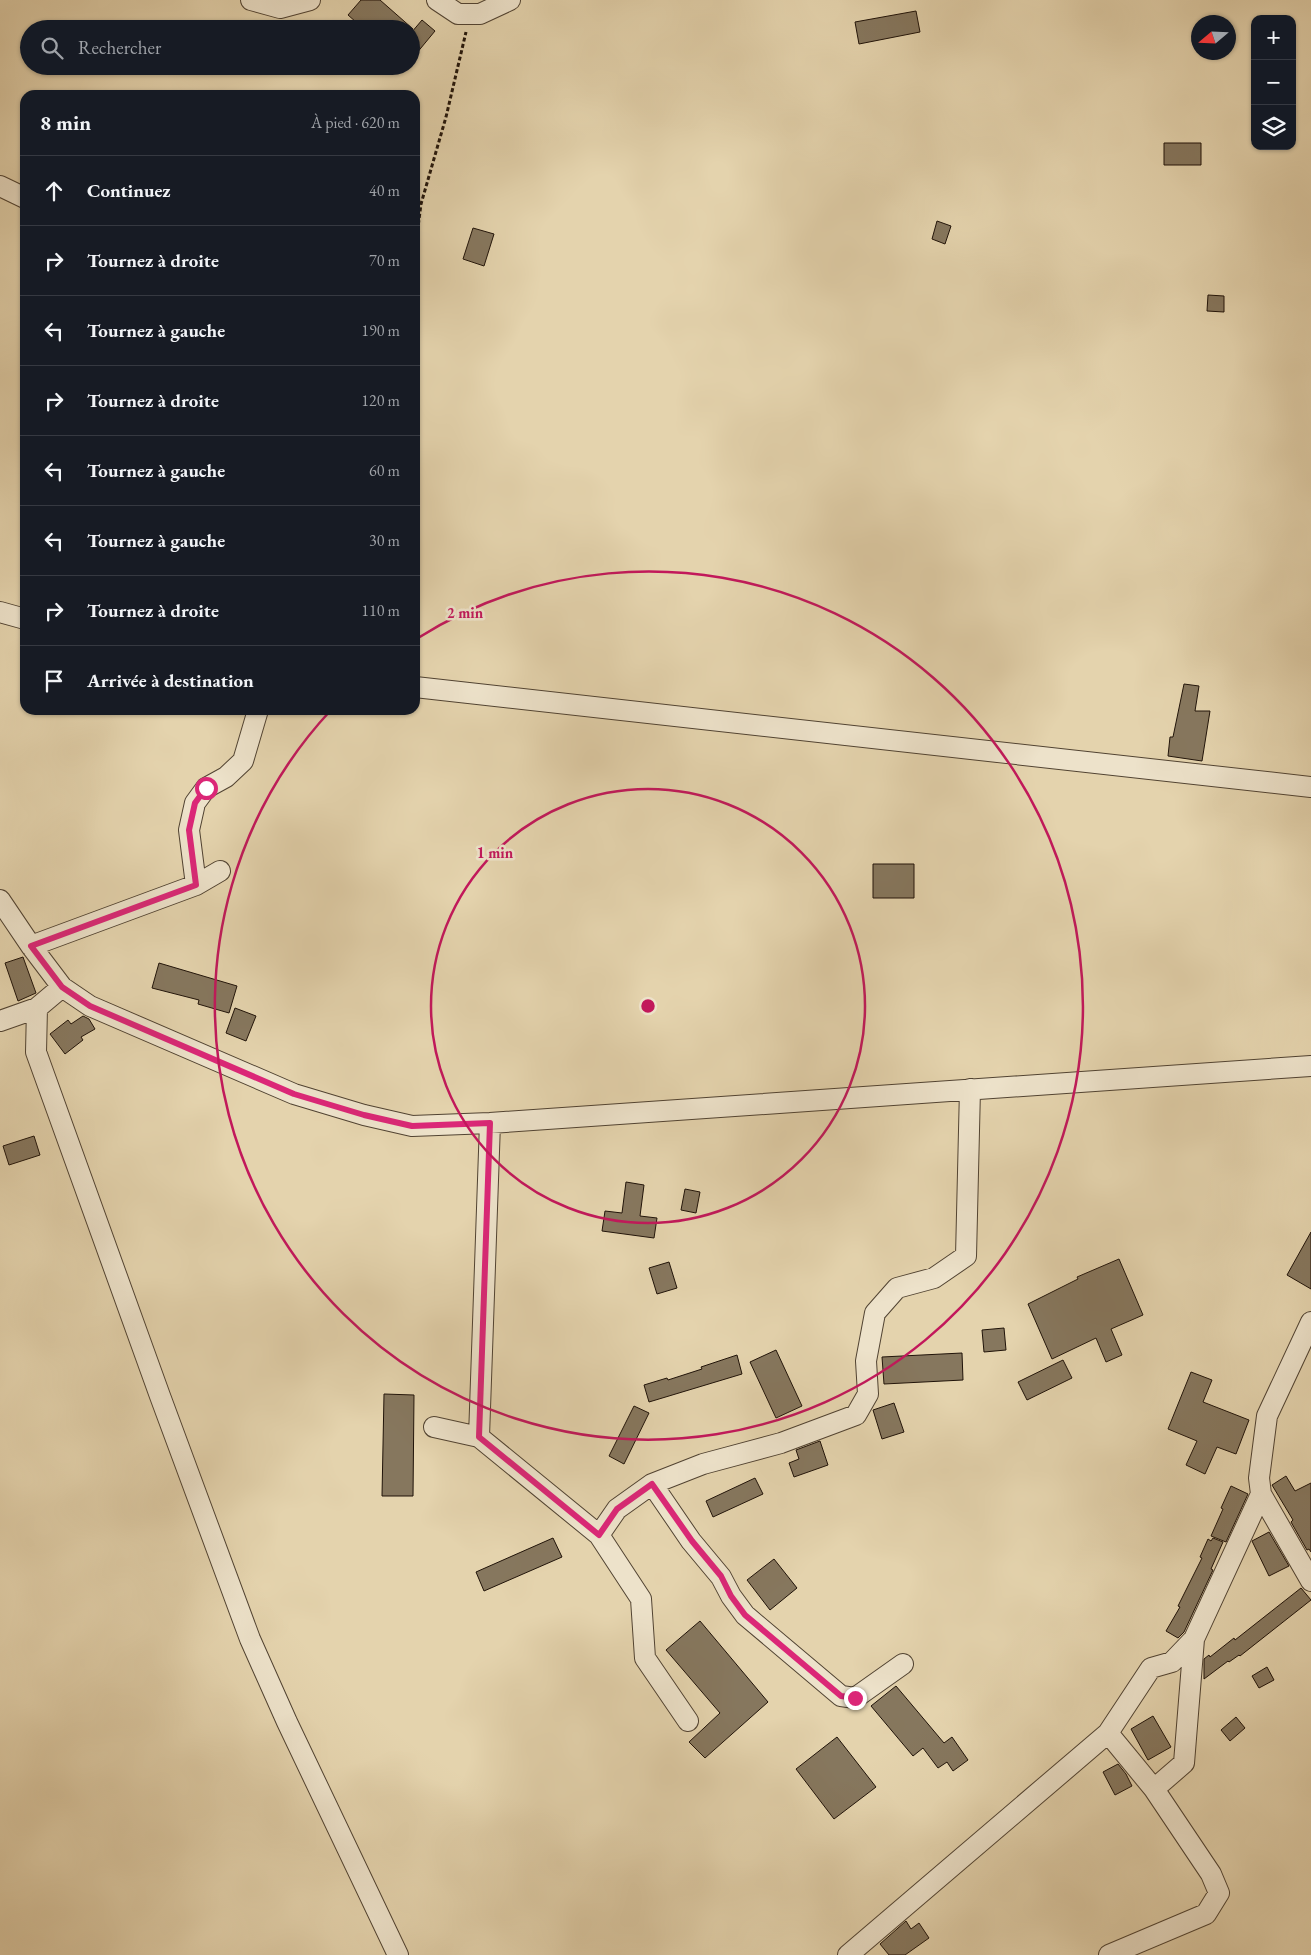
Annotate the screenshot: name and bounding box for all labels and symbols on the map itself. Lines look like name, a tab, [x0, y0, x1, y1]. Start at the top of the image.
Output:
north arrow	[1191, 15, 1236, 60]
text: 2 min	[447, 603, 484, 622]
route start	[195, 777, 218, 800]
text: 1 min	[477, 843, 514, 862]
centre of rings	[639, 997, 657, 1015]
route end	[844, 1687, 867, 1710]

